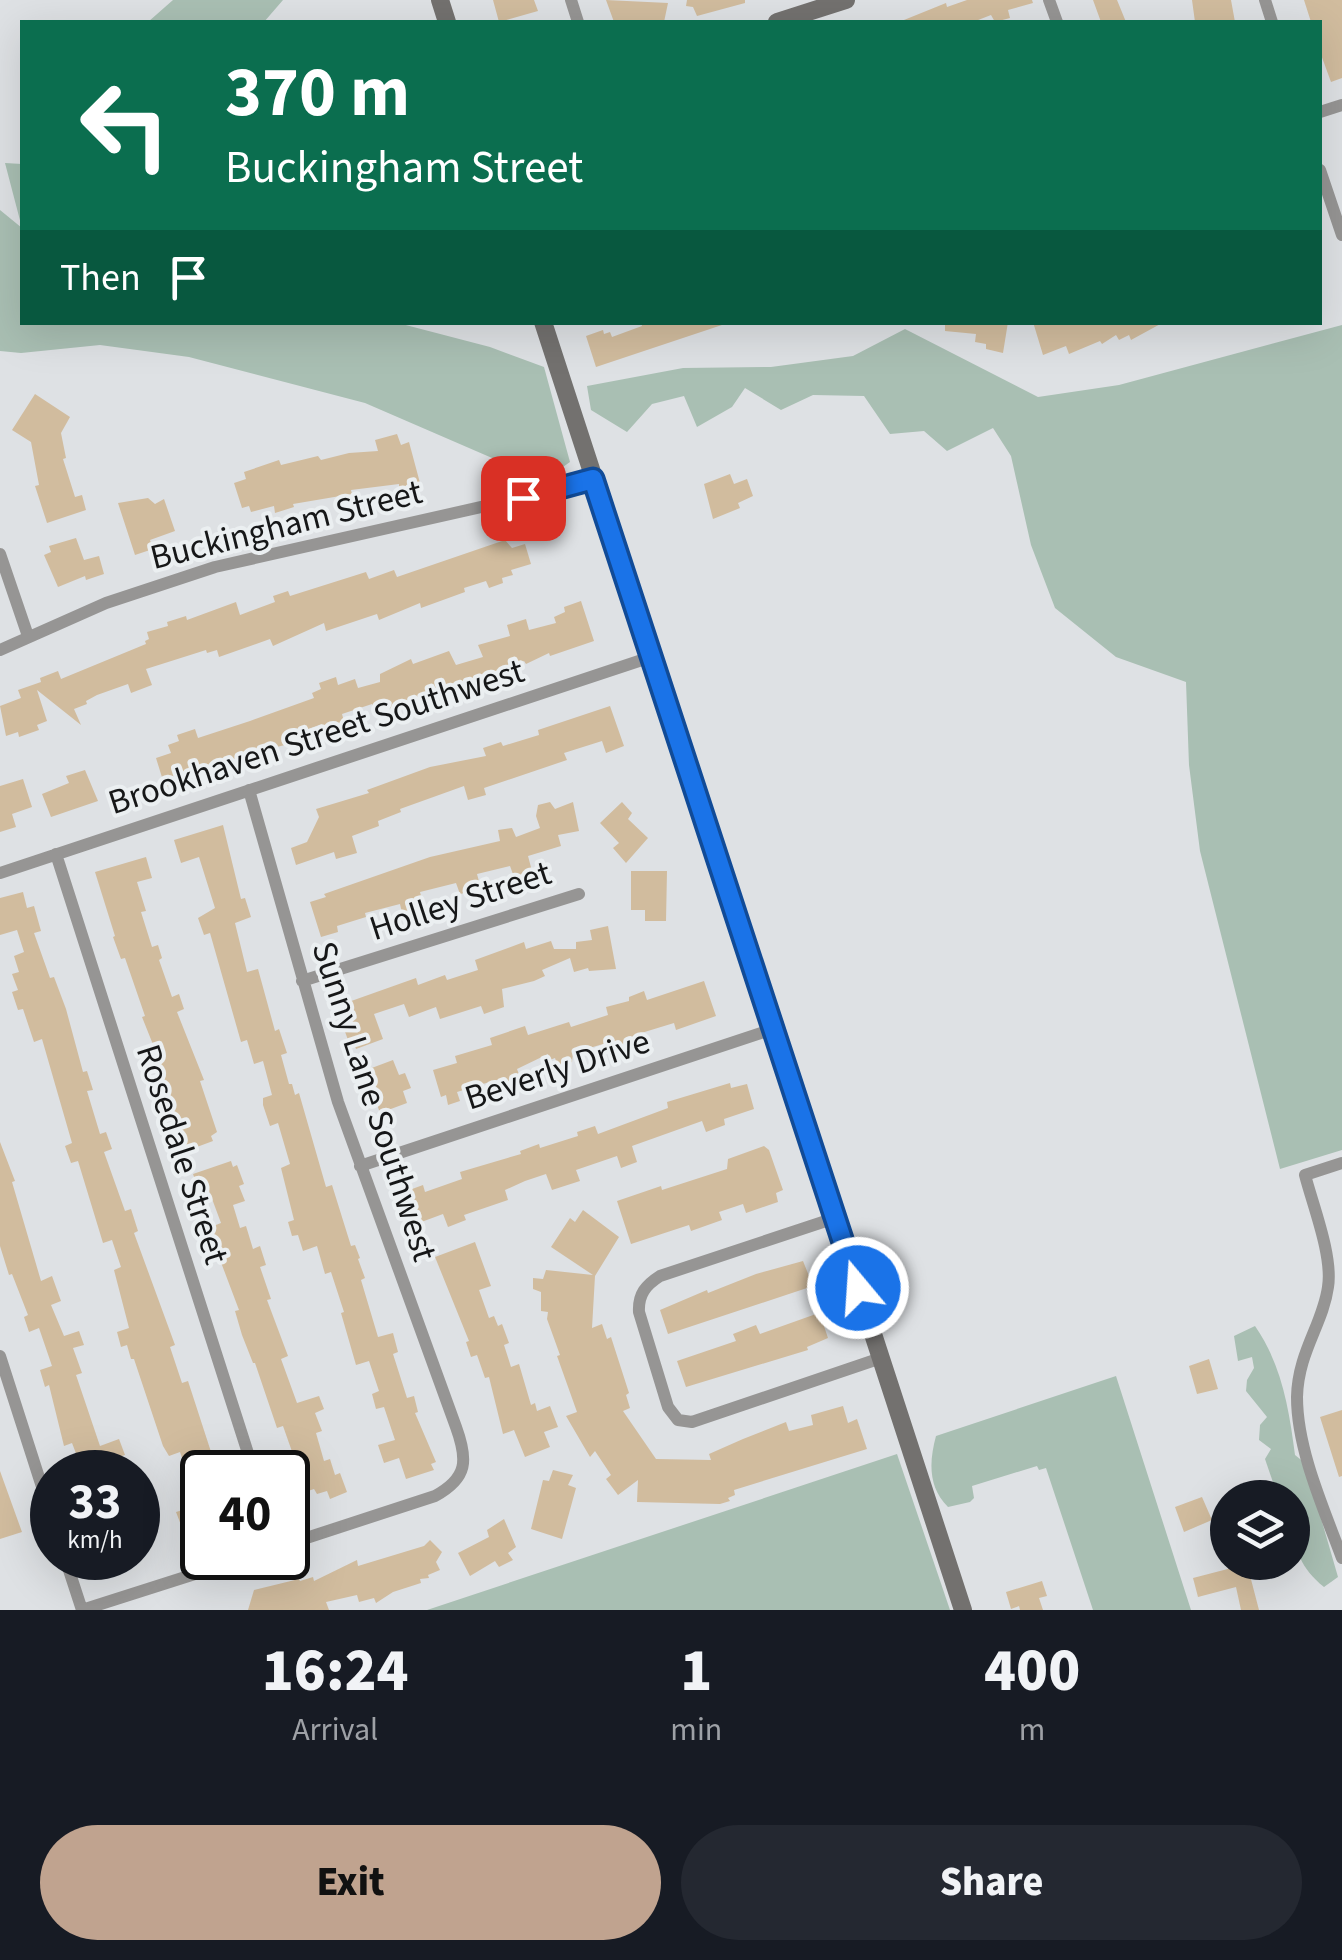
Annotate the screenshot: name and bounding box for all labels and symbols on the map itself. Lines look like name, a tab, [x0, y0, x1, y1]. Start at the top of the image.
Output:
pin	[481, 456, 566, 541]
street label: Buckingham Street	[145, 467, 428, 583]
street label: Brookhaven Street Southwest	[102, 646, 531, 828]
street label: Holley Street	[363, 848, 558, 954]
street label: Sunny Lane Southwest	[299, 935, 449, 1268]
street label: Beverly Drive	[458, 1017, 656, 1123]
street label: Rosedale Street	[123, 1038, 241, 1271]
position arrow	[806, 1236, 910, 1340]
speed limit sign: 40	[180, 1450, 310, 1580]

